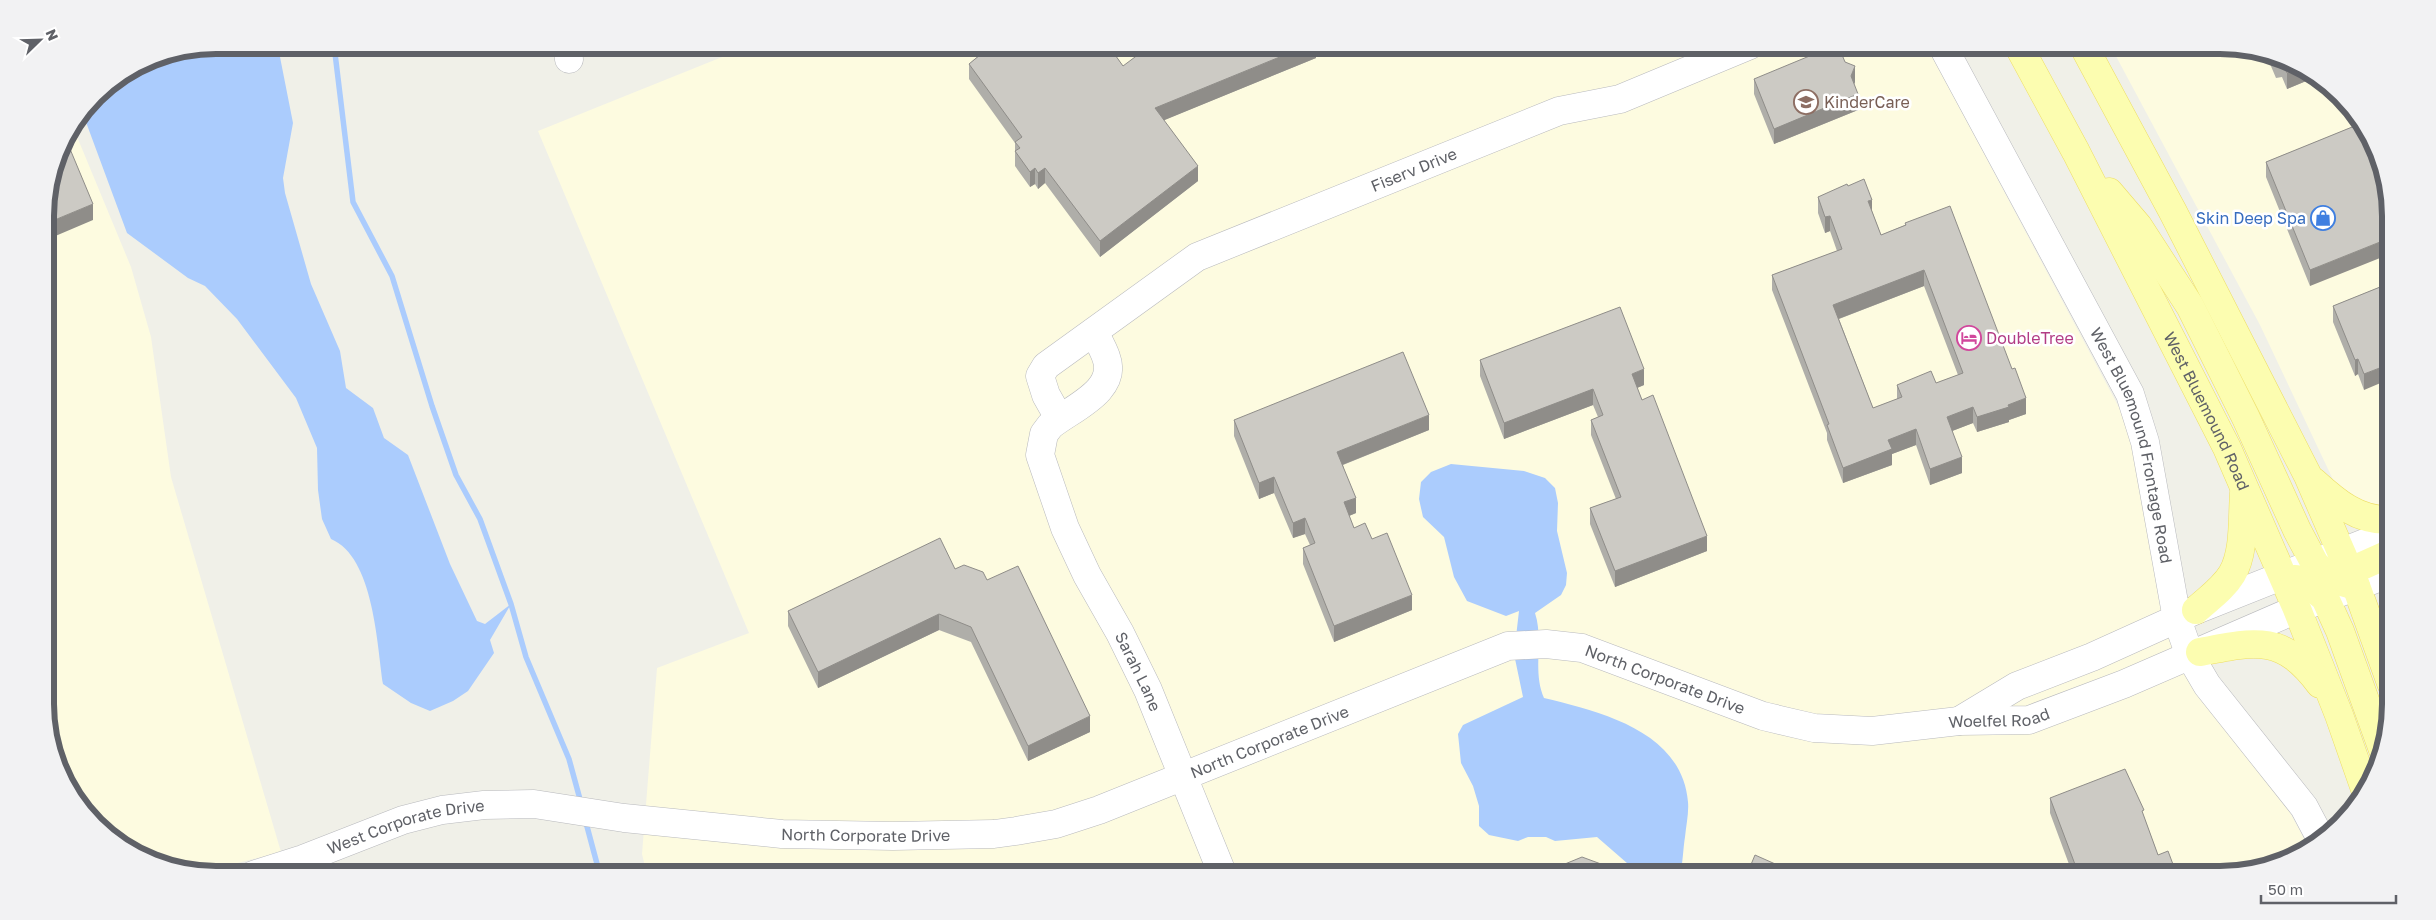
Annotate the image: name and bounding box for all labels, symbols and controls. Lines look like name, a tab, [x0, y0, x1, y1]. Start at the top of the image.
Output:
north arrow	[15, 15, 65, 65]
text: N	[43, 27, 62, 43]
school or university icon: KinderCare	[1793, 89, 1819, 115]
place label: KinderCare	[1824, 92, 1910, 112]
street label: Fiserv Drive	[1368, 143, 1460, 196]
shop icon: Skin Deep Spa	[2310, 205, 2336, 231]
place label: Skin Deep Spa	[2196, 208, 2306, 228]
street label: West Bluemound Frontage Road	[2086, 324, 2177, 565]
hotel icon: DoubleTree	[1956, 325, 1982, 351]
place label: DoubleTree	[1986, 328, 2074, 348]
street label: West Bluemound Road	[2159, 328, 2254, 493]
street label: Sarah Lane	[1111, 628, 1166, 714]
street label: North Corporate Drive	[1582, 640, 1748, 718]
street label: North Corporate Drive	[1187, 701, 1352, 782]
street label: Woelfel Road	[1947, 703, 2052, 732]
street label: West Corporate Drive	[324, 795, 486, 859]
street label: North Corporate Drive	[781, 824, 950, 846]
scale bar	[2261, 872, 2396, 904]
text: 50 m	[2268, 880, 2303, 898]

